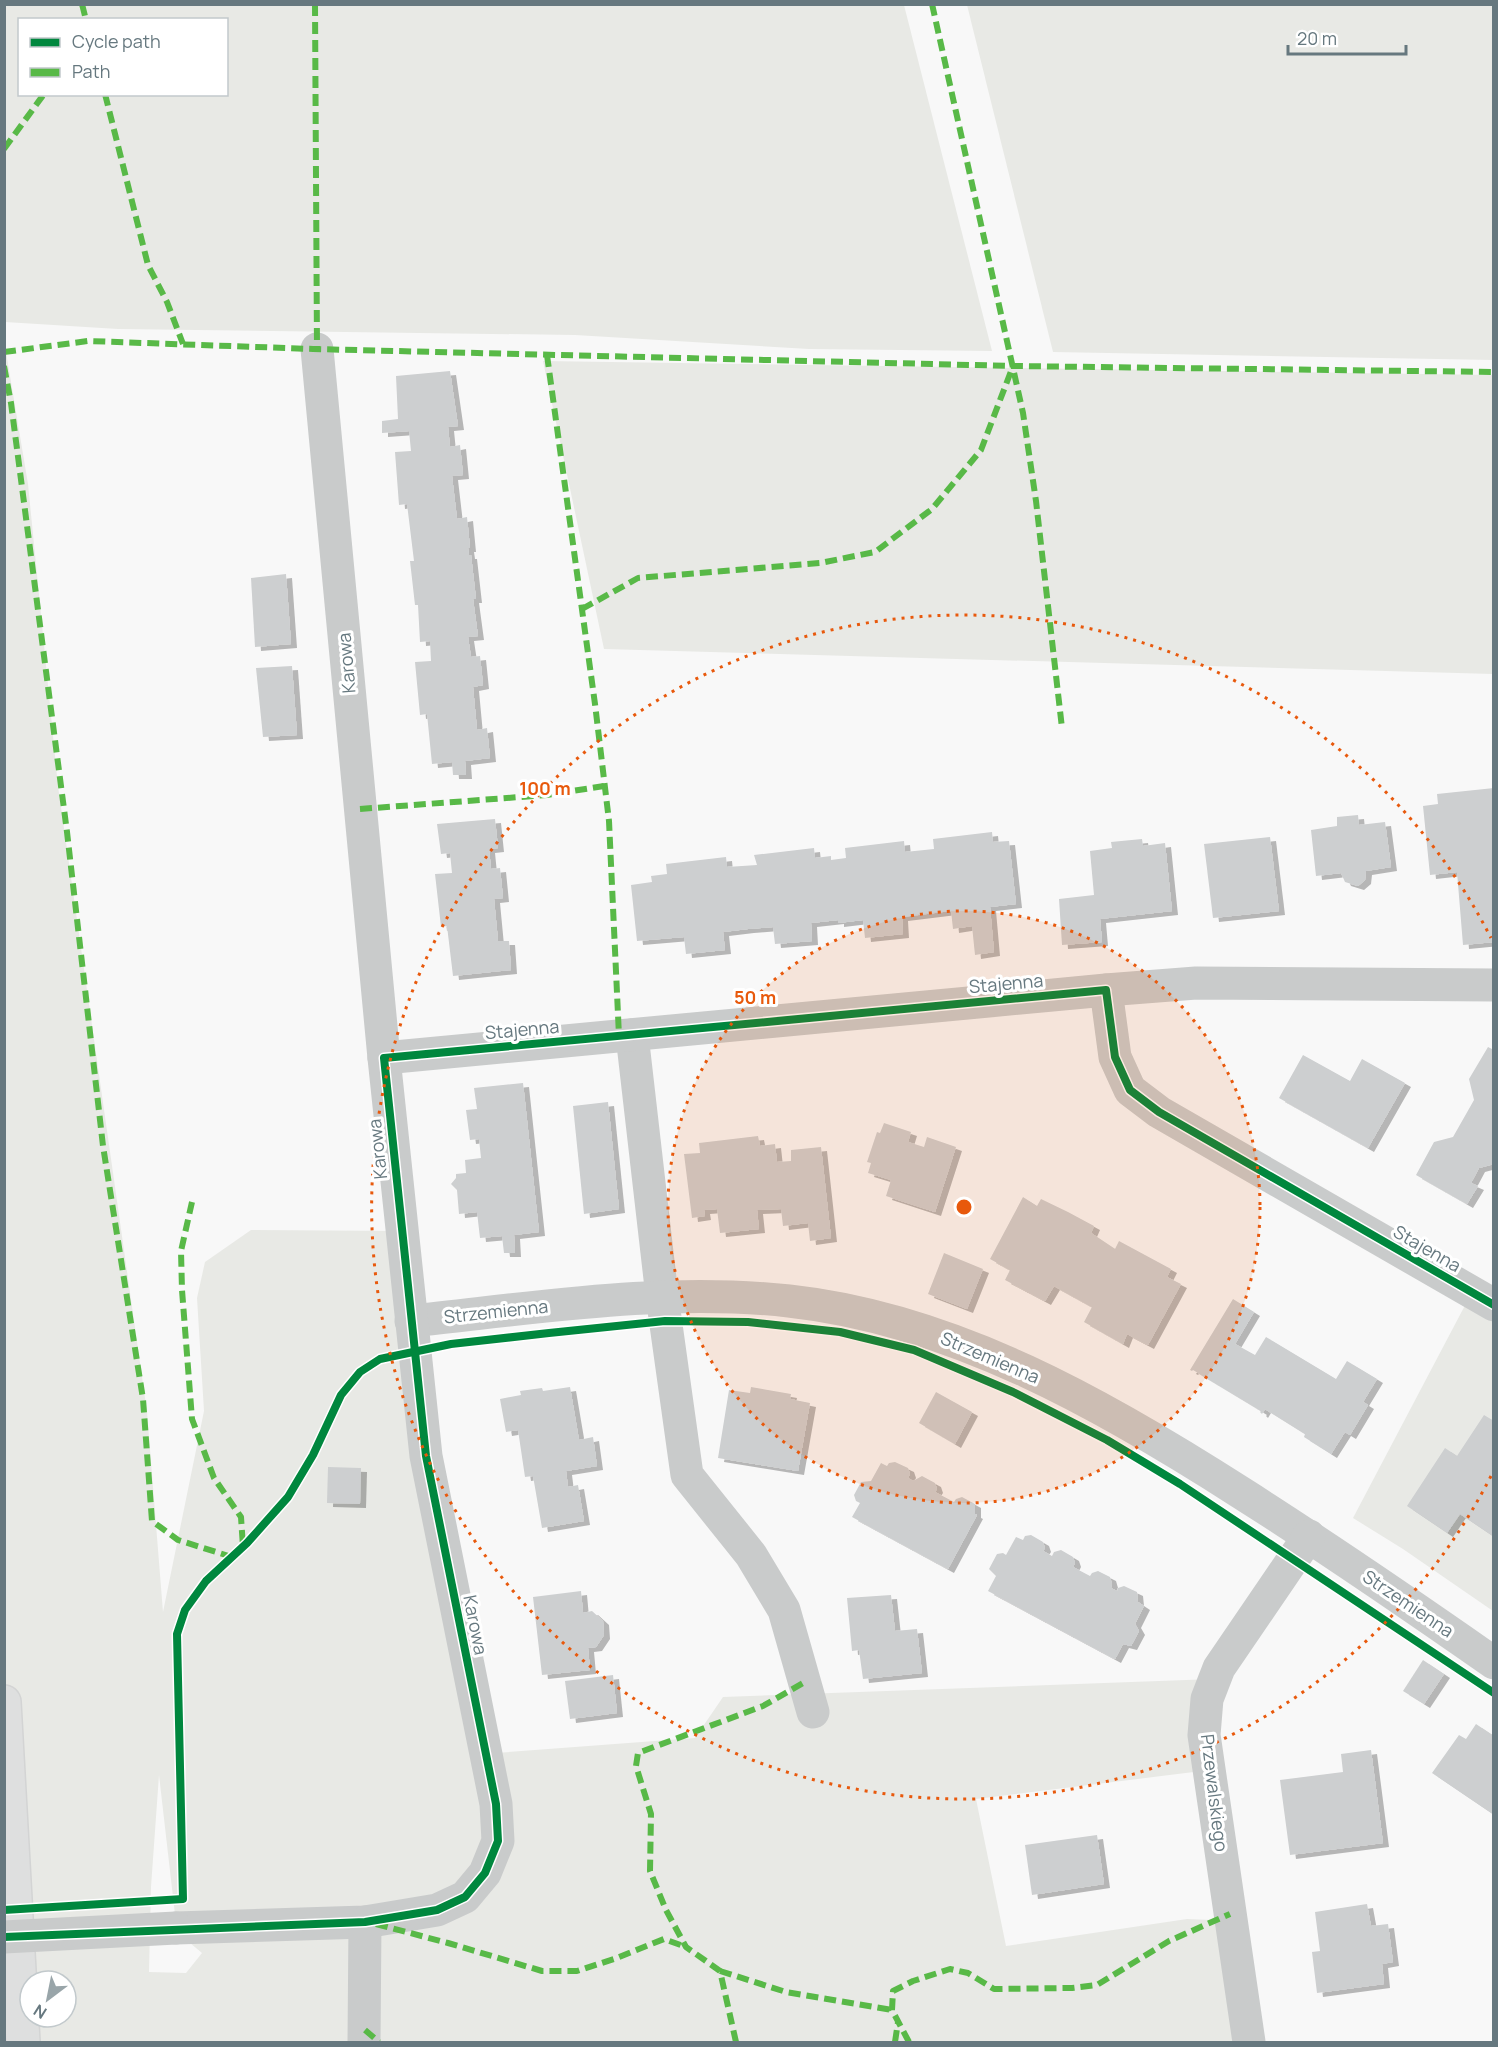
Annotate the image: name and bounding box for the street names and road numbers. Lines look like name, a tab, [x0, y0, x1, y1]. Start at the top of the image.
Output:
street label: Karowa	[331, 632, 361, 694]
street label: Stajenna	[968, 968, 1044, 998]
street label: Stajenna	[484, 1014, 560, 1044]
street label: Karowa	[362, 1118, 392, 1180]
street label: Stajenna	[1389, 1219, 1466, 1277]
street label: Strzemienna	[442, 1294, 549, 1328]
street label: Strzemienna	[937, 1326, 1043, 1389]
street label: Strzemienna	[1358, 1564, 1459, 1642]
street label: Karowa	[458, 1593, 494, 1657]
street label: Przewalskiego	[1196, 1733, 1234, 1853]

